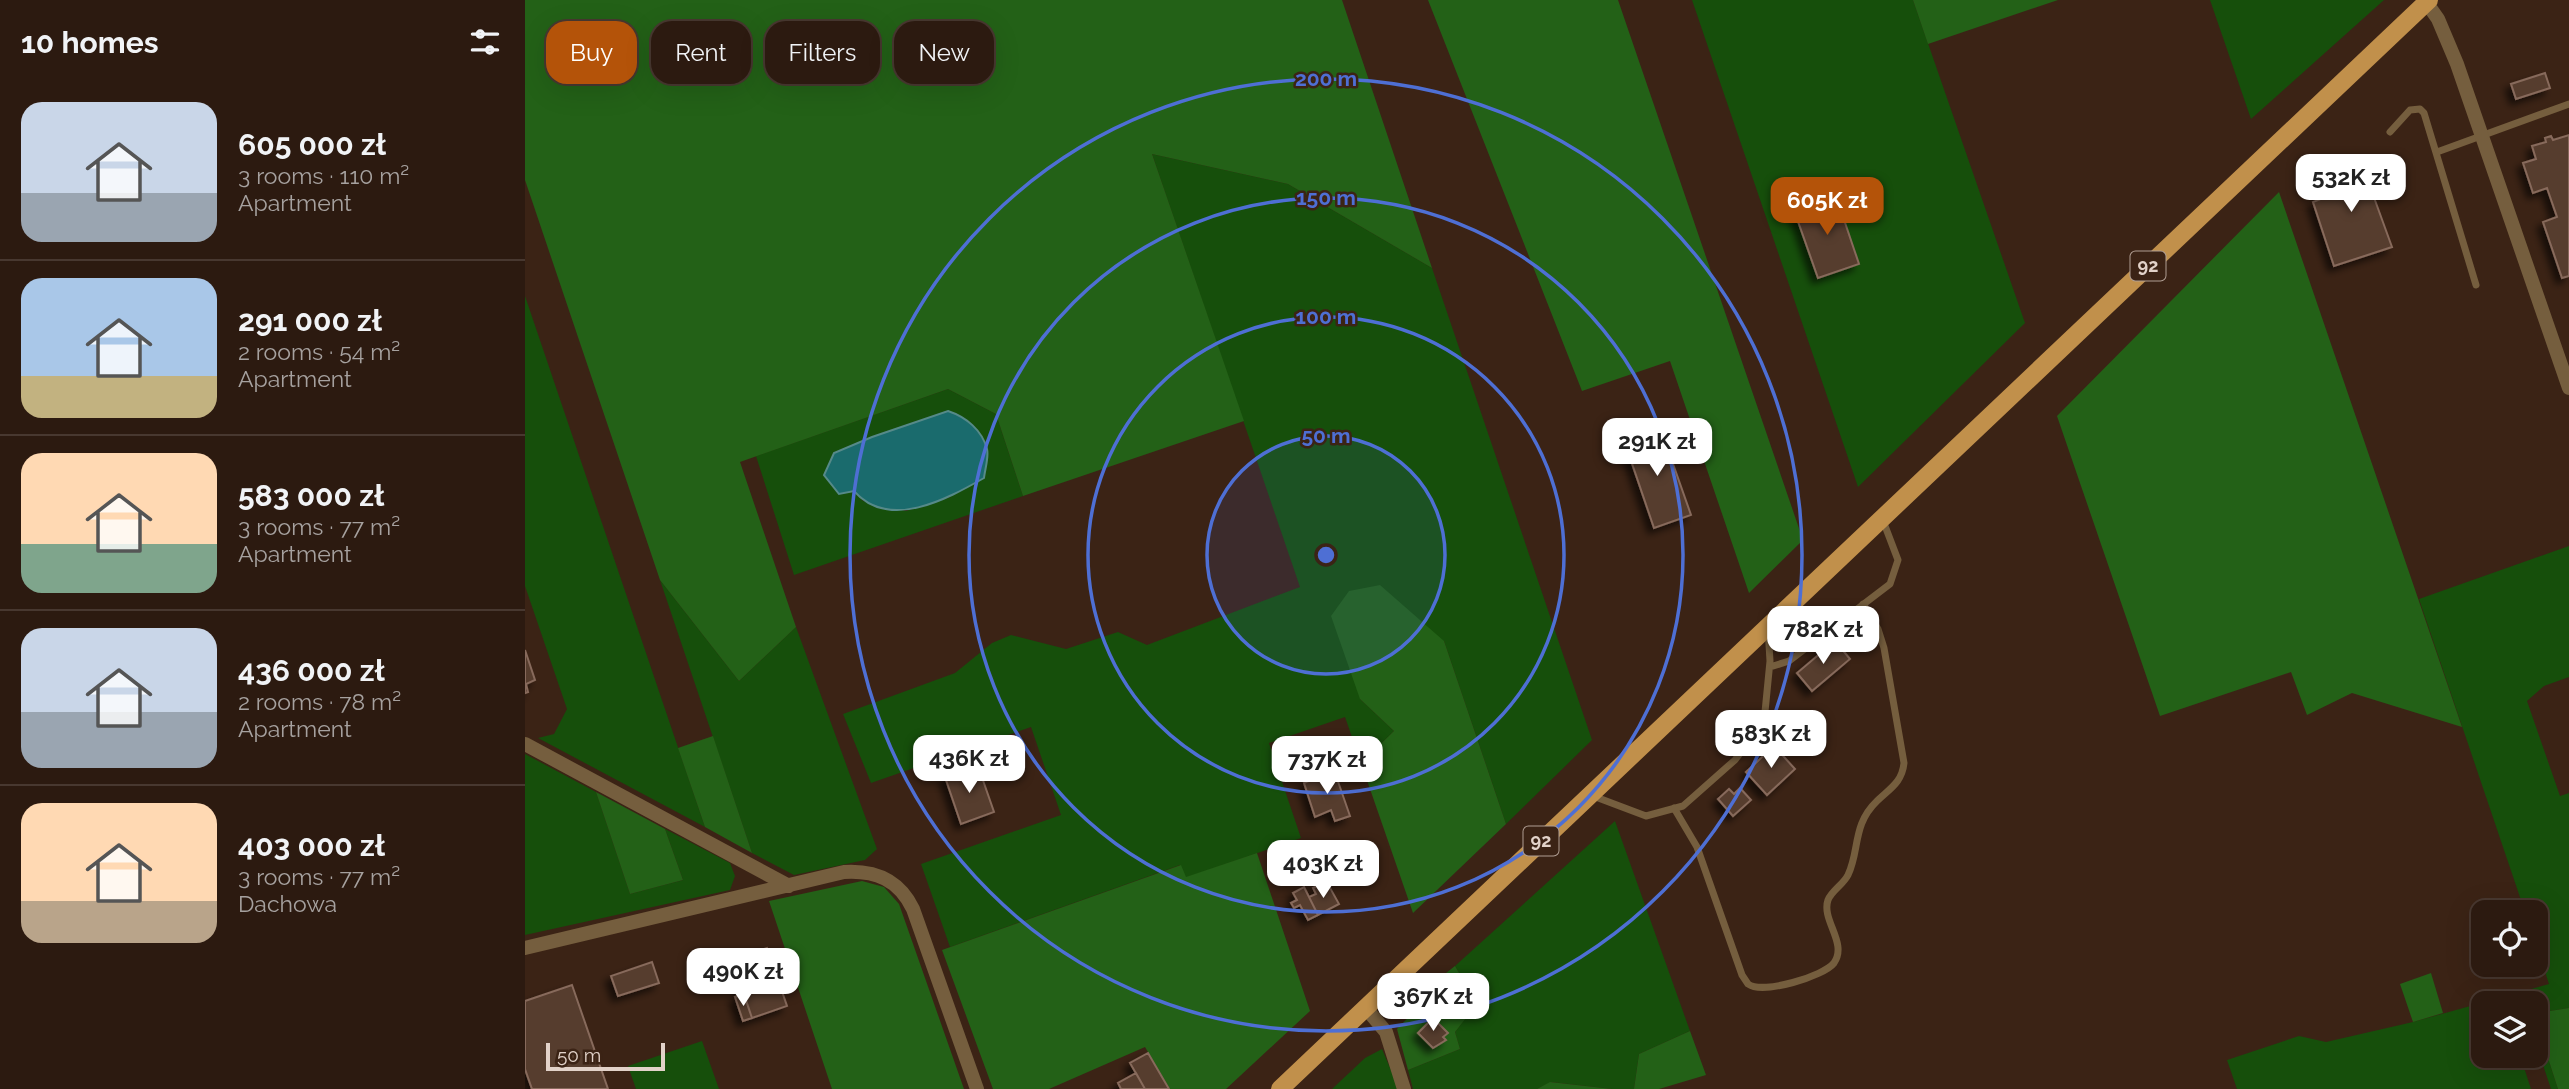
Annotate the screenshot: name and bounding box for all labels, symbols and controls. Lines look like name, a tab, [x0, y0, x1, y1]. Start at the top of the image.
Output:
chip: Buy	[546, 21, 637, 84]
chip: Rent	[651, 21, 751, 84]
chip: Filters	[765, 21, 880, 84]
chip: New	[894, 21, 994, 84]
icon: filters	[466, 23, 504, 61]
text: 10 homes	[21, 25, 158, 60]
text: 200 m	[1295, 66, 1357, 91]
text: 605 000 zł	[238, 127, 386, 162]
icon: home	[77, 130, 161, 214]
pin: 532K zł	[2286, 154, 2416, 214]
text: 3 rooms · 110 m²	[238, 162, 409, 189]
text: 532K zł	[2312, 163, 2390, 190]
pin: 605K zł	[1762, 177, 1892, 237]
text: 150 m	[1296, 185, 1356, 210]
text: 605K zł	[1787, 186, 1867, 213]
text: Apartment	[238, 189, 352, 216]
road number: 92	[2131, 252, 2165, 280]
text: 291 000 zł	[238, 303, 382, 338]
text: 100 m	[1296, 304, 1356, 329]
icon: home	[77, 306, 161, 390]
text: 2 rooms · 54 m²	[238, 338, 400, 365]
text: Apartment	[238, 365, 352, 392]
pin: 291K zł	[1592, 419, 1722, 478]
text: 50 m	[1301, 423, 1351, 448]
text: 291K zł	[1618, 427, 1696, 454]
text: 583 000 zł	[238, 478, 384, 513]
icon: home	[77, 481, 161, 565]
text: 3 rooms · 77 m²	[238, 513, 400, 540]
text: Apartment	[238, 540, 352, 567]
centre of rings	[1314, 543, 1338, 567]
pin: 782K zł	[1758, 606, 1888, 666]
text: 782K zł	[1783, 615, 1863, 642]
text: 436 000 zł	[238, 653, 385, 688]
icon: home	[77, 656, 161, 740]
text: 2 rooms · 78 m²	[238, 688, 401, 715]
pin: 583K zł	[1706, 710, 1836, 770]
text: Apartment	[238, 715, 352, 742]
text: 583K zł	[1731, 719, 1811, 746]
pin: 436K zł	[904, 736, 1034, 795]
pin: 737K zł	[1262, 736, 1392, 796]
text: 436K zł	[929, 744, 1009, 771]
text: 737K zł	[1288, 745, 1366, 772]
road number: 92	[1523, 826, 1559, 856]
text: 403 000 zł	[238, 828, 385, 863]
icon: home	[77, 831, 161, 915]
pin: 403K zł	[1258, 841, 1388, 900]
text: 403K zł	[1283, 849, 1363, 876]
text: 3 rooms · 77 m²	[238, 863, 400, 890]
text: Dachowa	[238, 890, 337, 917]
map controls	[2471, 900, 2548, 1068]
button: locate	[2471, 900, 2548, 977]
pin: 490K zł	[678, 948, 808, 1008]
text: 490K zł	[703, 957, 783, 984]
pin: 367K zł	[1368, 974, 1498, 1033]
text: 367K zł	[1393, 982, 1473, 1009]
button: layers	[2471, 991, 2548, 1068]
scale bar	[546, 1040, 665, 1072]
text: 50 m	[557, 1044, 601, 1066]

